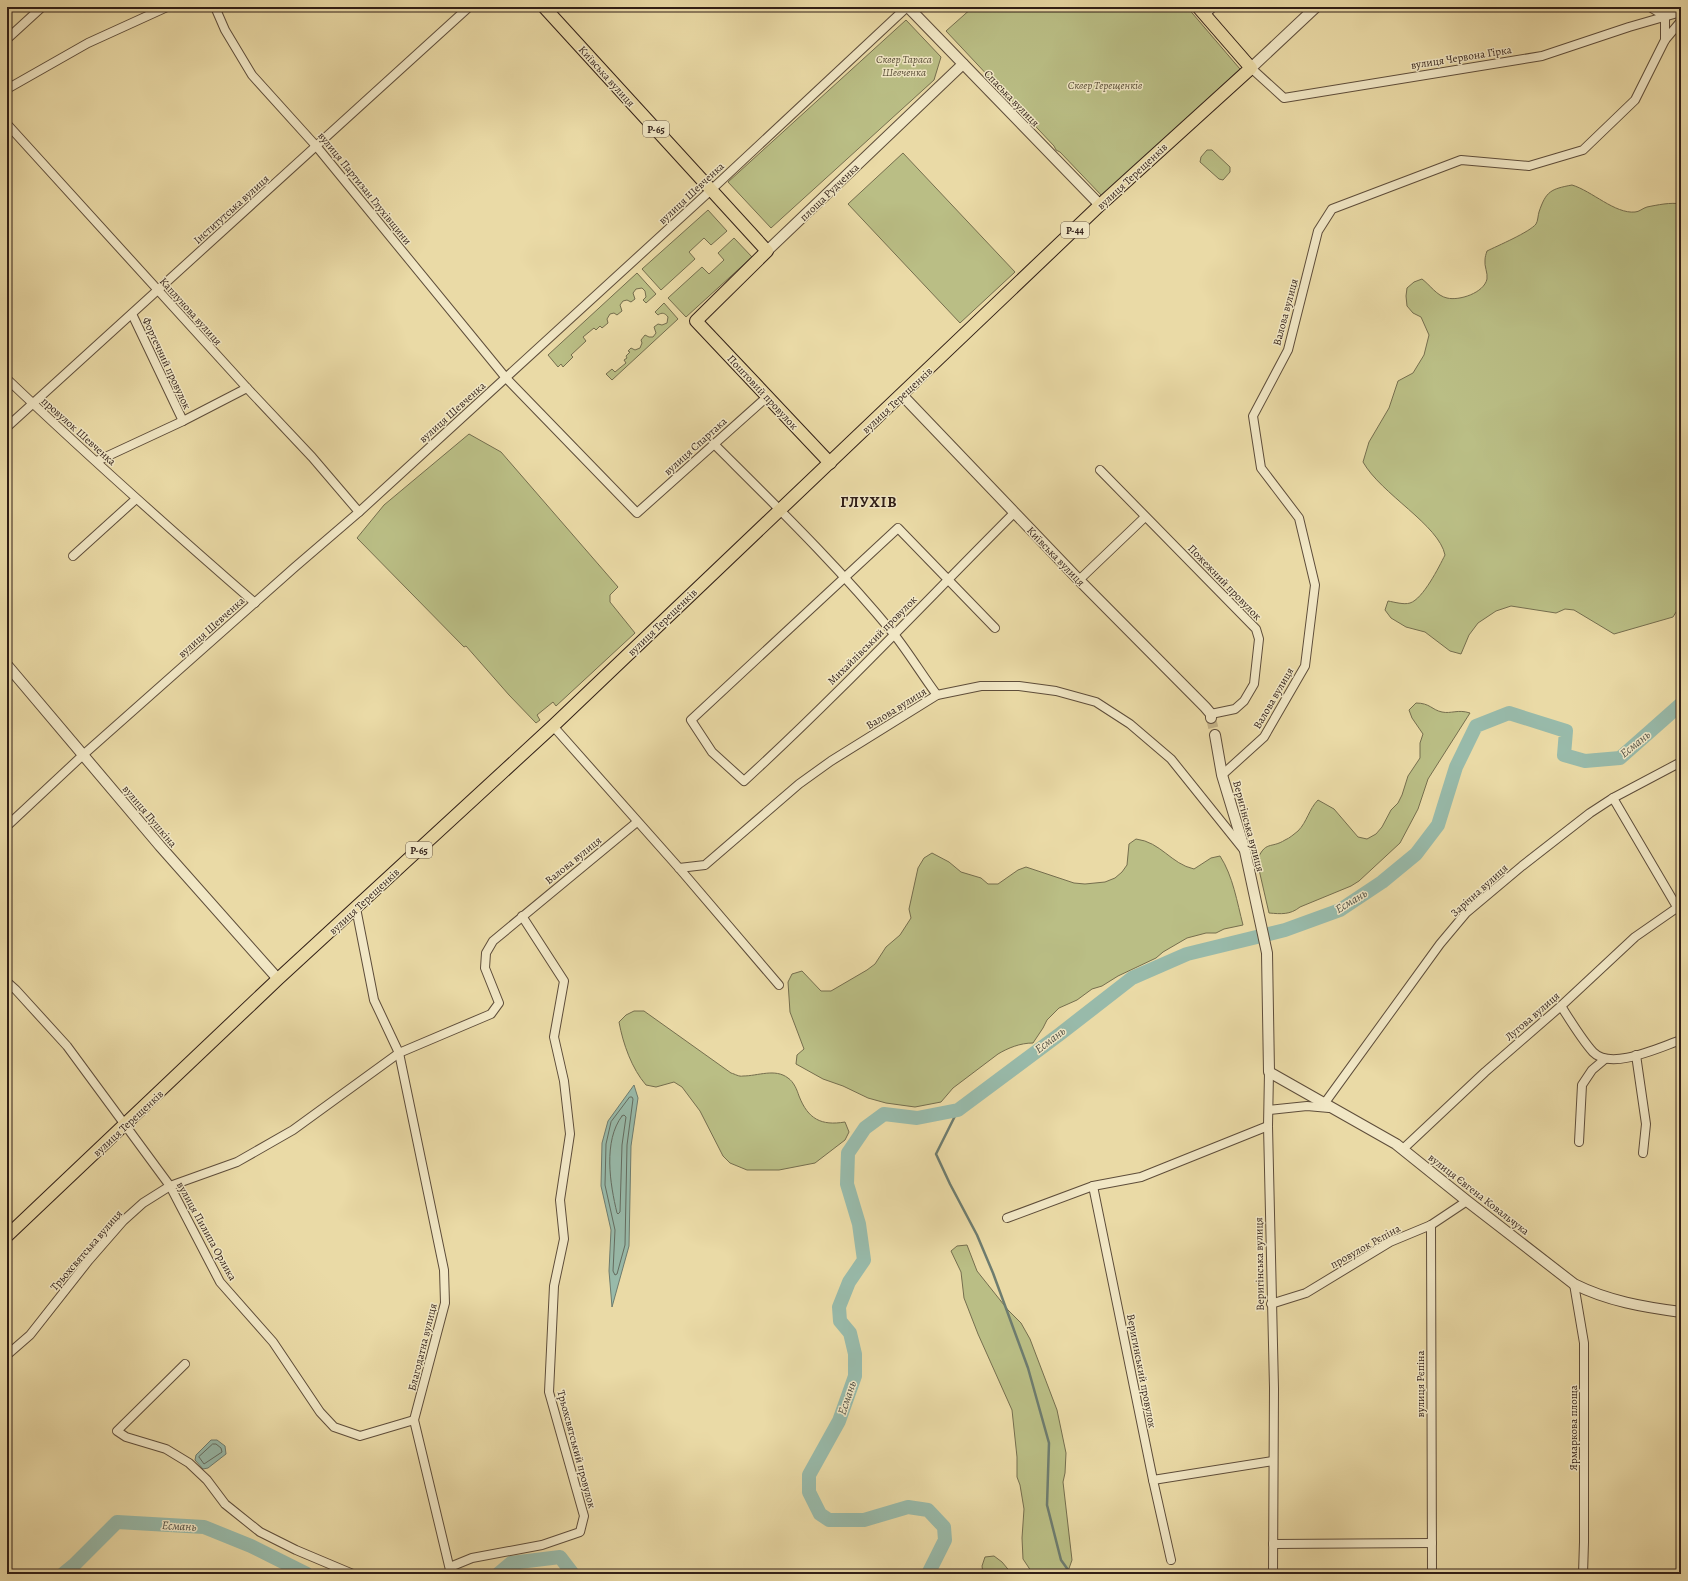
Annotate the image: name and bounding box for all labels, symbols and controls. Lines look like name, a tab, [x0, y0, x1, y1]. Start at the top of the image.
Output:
street label: Київська вулиця	[575, 42, 638, 110]
street label: вулиця Червона Гірка	[1410, 42, 1513, 73]
park label: Сквер Тараса Шевченка	[876, 52, 932, 80]
street label: Спаська вулиця	[981, 67, 1043, 130]
park label: Сквер Терещенків	[1068, 78, 1142, 93]
road number: Р-65	[643, 121, 669, 137]
street label: вулиця Партизан Глухівщини	[314, 129, 415, 248]
street label: вулиця Терещенків	[1094, 140, 1171, 213]
street label: вулиця Шевченка	[655, 158, 728, 228]
street label: площа Рудченка	[796, 159, 863, 225]
street label: Інститутська вулиця	[190, 171, 272, 247]
road number: Р-44	[1061, 222, 1089, 238]
street label: Каплунова вулиця	[156, 274, 225, 349]
street label: Валова вулиця	[1269, 277, 1302, 347]
street label: Фортечний провулок	[139, 315, 195, 412]
street label: Поштовий провулок	[724, 352, 802, 433]
street label: вулиця Терещенків	[859, 364, 936, 437]
street label: вулиця Шевченка	[416, 378, 490, 446]
street label: провулок Шевченка	[38, 394, 120, 470]
street label: вулиця Спартака	[661, 413, 731, 479]
district label: ГЛУХІВ	[840, 492, 898, 512]
street label: Київська вулиця	[1023, 523, 1088, 589]
street label: Пожежний провулок	[1184, 541, 1265, 624]
street label: вулиця Терещенків	[624, 585, 700, 659]
street label: Михайлівський провулок	[824, 592, 921, 688]
street label: вулиця Шевченка	[175, 593, 249, 661]
street label: Валова вулиця	[1250, 665, 1297, 732]
street label: Валова вулиця	[863, 684, 929, 733]
water label: Есмань	[1616, 727, 1654, 761]
street label: Веригінська вулиця	[1229, 779, 1268, 873]
street label: вулиця Пушкіна	[119, 782, 181, 852]
street label: Валова вулиця	[542, 833, 605, 888]
road number: Р-65	[406, 842, 432, 858]
street label: Зарічна вулиця	[1447, 861, 1511, 920]
street label: вулиця Терещенків	[326, 865, 403, 938]
water label: Есмань	[1332, 885, 1370, 917]
street label: Лугова вулиця	[1502, 988, 1563, 1044]
water label: Есмань	[1031, 1023, 1069, 1057]
street label: вулиця Терещенків	[90, 1087, 167, 1160]
street label: вулиця Євгена Ковальчука	[1425, 1150, 1533, 1239]
street label: вулиця Пилипа Орлика	[173, 1179, 241, 1284]
street label: Трьохсвятська вулиця	[47, 1207, 126, 1294]
street label: Веригінська вулиця	[1251, 1217, 1268, 1311]
street label: провулок Рєпіна	[1327, 1220, 1404, 1272]
street label: Благодатна вулиця	[404, 1302, 441, 1393]
street label: Веригинський провулок	[1123, 1313, 1160, 1430]
street label: вулиця Рєпіна	[1413, 1349, 1428, 1418]
water label: Есмань	[834, 1379, 860, 1417]
street label: Ярмаркова площа	[1566, 1384, 1581, 1471]
street label: Трьохсвятський провулок	[553, 1388, 600, 1510]
water label: Есмань	[161, 1517, 197, 1535]

